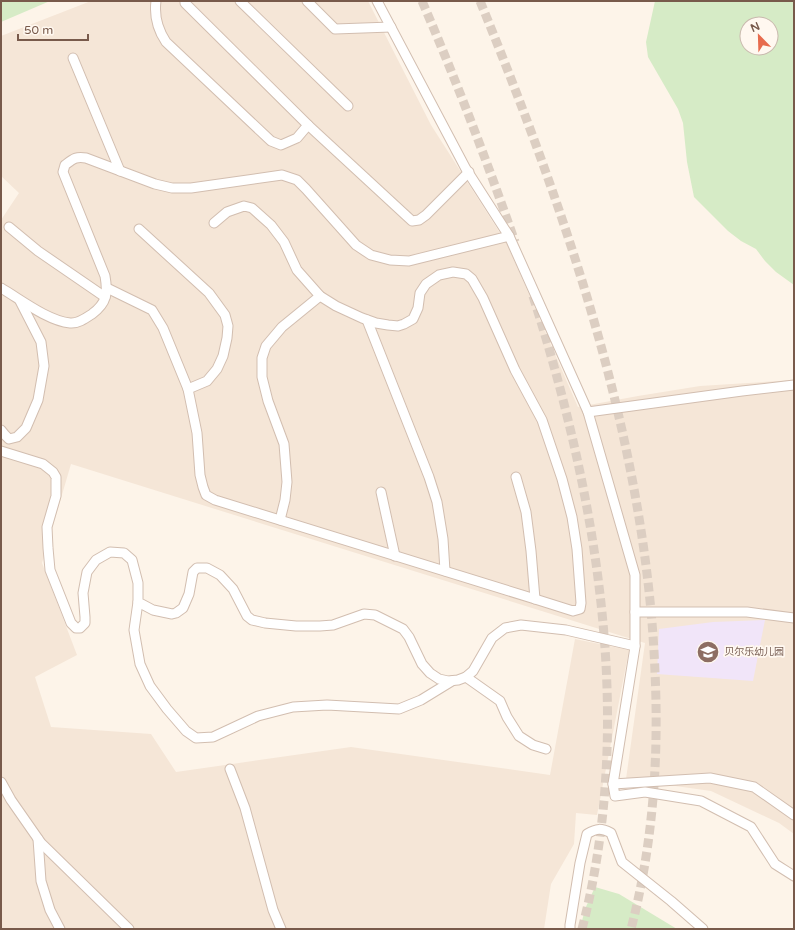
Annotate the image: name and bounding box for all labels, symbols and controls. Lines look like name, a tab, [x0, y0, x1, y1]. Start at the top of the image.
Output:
scale bar	[18, 16, 88, 42]
north arrow	[739, 16, 779, 56]
text: N	[749, 20, 762, 35]
text: 50 m	[24, 23, 53, 37]
school or university icon: 贝尔乐幼儿园	[695, 639, 721, 665]
place label: 贝尔乐幼儿园	[724, 646, 784, 658]

